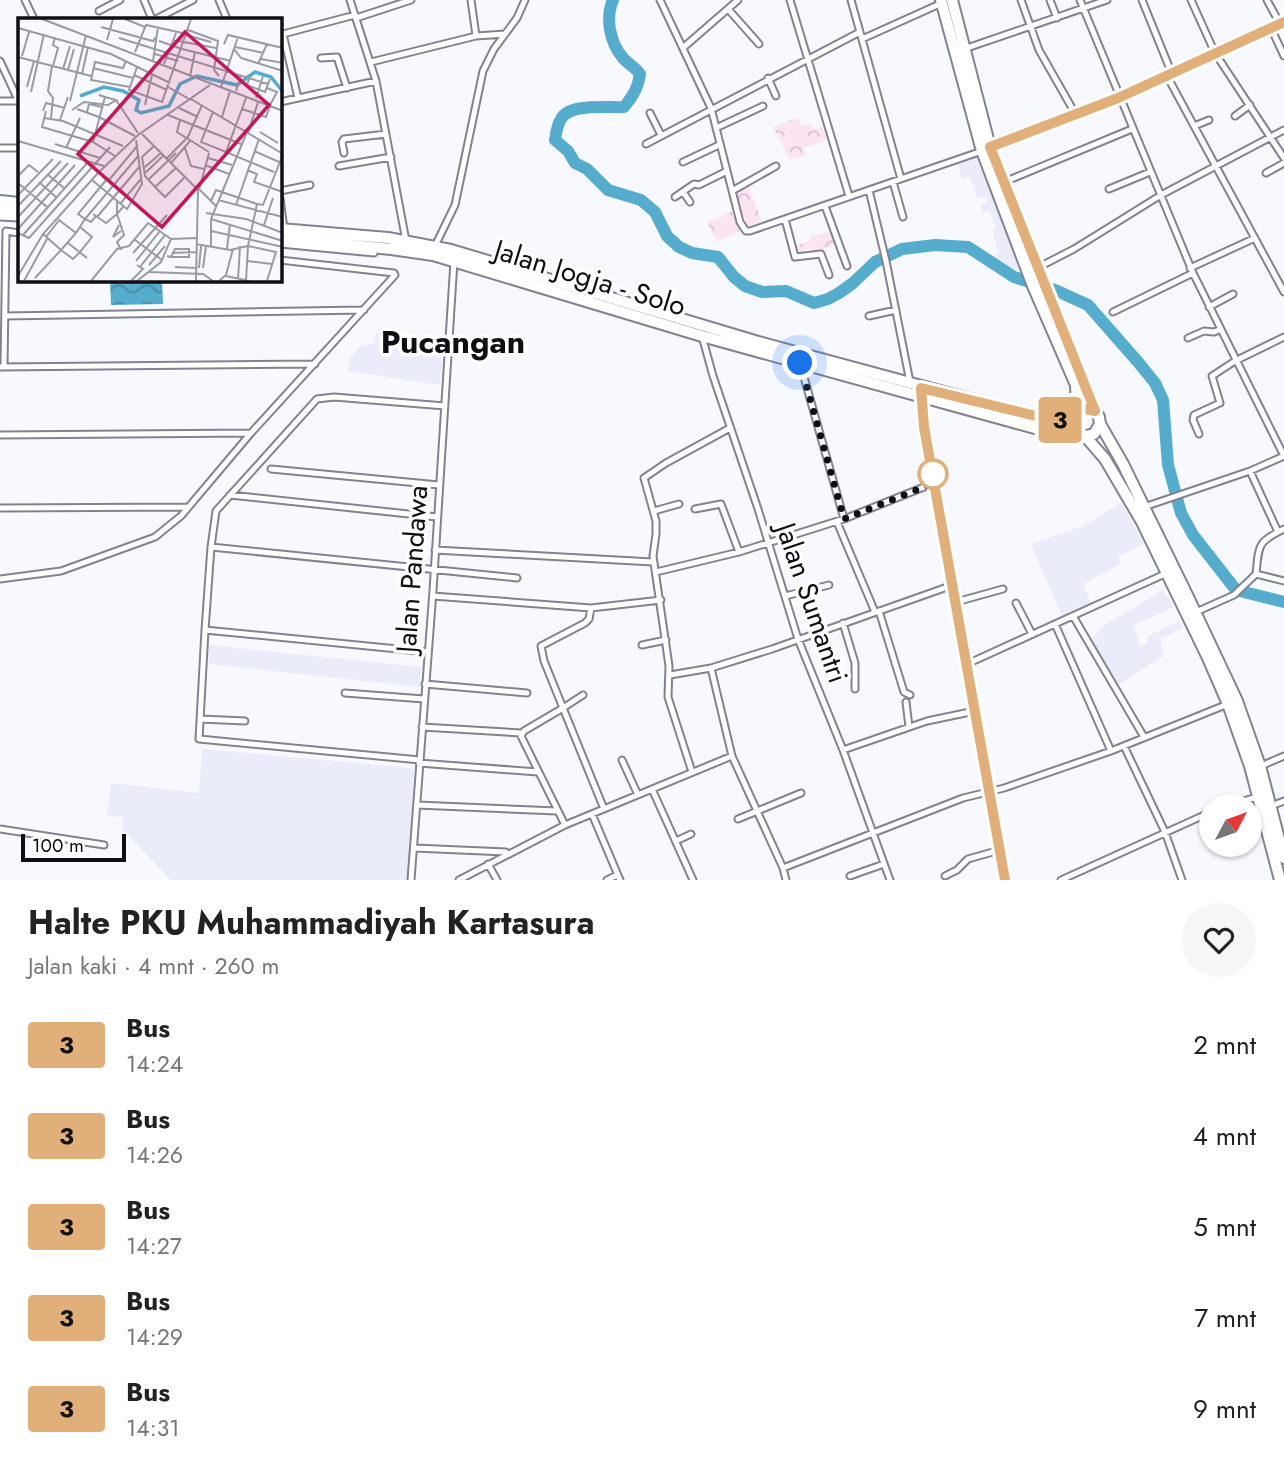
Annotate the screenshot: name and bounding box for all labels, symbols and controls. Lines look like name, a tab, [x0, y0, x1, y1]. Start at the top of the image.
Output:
inset map	[18, 18, 282, 282]
street label: Jalan Jogja - Solo	[485, 228, 691, 327]
district label: Pucangan	[381, 319, 525, 365]
your location	[782, 345, 817, 380]
line badge: 3	[1037, 397, 1083, 443]
text: 3	[1053, 402, 1067, 437]
unlabelled marker	[918, 459, 948, 489]
street label: Jalan Pandawa	[385, 484, 438, 658]
street label: Jalan Sumantri	[764, 514, 859, 689]
north arrow	[1199, 794, 1262, 858]
map controls	[1199, 794, 1262, 857]
scale bar	[21, 831, 126, 863]
text: 100 m	[32, 832, 84, 859]
text: Halte PKU Muhammadiyah Kartasura	[28, 899, 595, 946]
button: heart	[1182, 903, 1256, 977]
text: Jalan kaki · 4 mnt · 260 m	[28, 949, 279, 983]
text: Bus	[126, 1009, 170, 1047]
text: 2 mnt	[1193, 1026, 1256, 1064]
text: 3	[59, 1027, 74, 1062]
text: 14:24	[126, 1047, 183, 1081]
text: Bus	[126, 1100, 170, 1138]
text: 4 mnt	[1193, 1117, 1256, 1155]
text: 3	[59, 1118, 74, 1153]
text: 14:26	[126, 1138, 183, 1172]
text: Bus	[126, 1191, 170, 1229]
text: 5 mnt	[1193, 1208, 1256, 1246]
text: 3	[59, 1209, 74, 1244]
text: 14:27	[126, 1229, 182, 1263]
text: Bus	[126, 1282, 170, 1320]
text: 7 mnt	[1194, 1299, 1256, 1337]
text: 3	[59, 1300, 74, 1335]
text: 14:29	[126, 1320, 183, 1354]
text: Bus	[126, 1373, 170, 1411]
text: 9 mnt	[1193, 1390, 1256, 1428]
text: 3	[59, 1391, 74, 1426]
text: 14:31	[126, 1411, 180, 1445]

